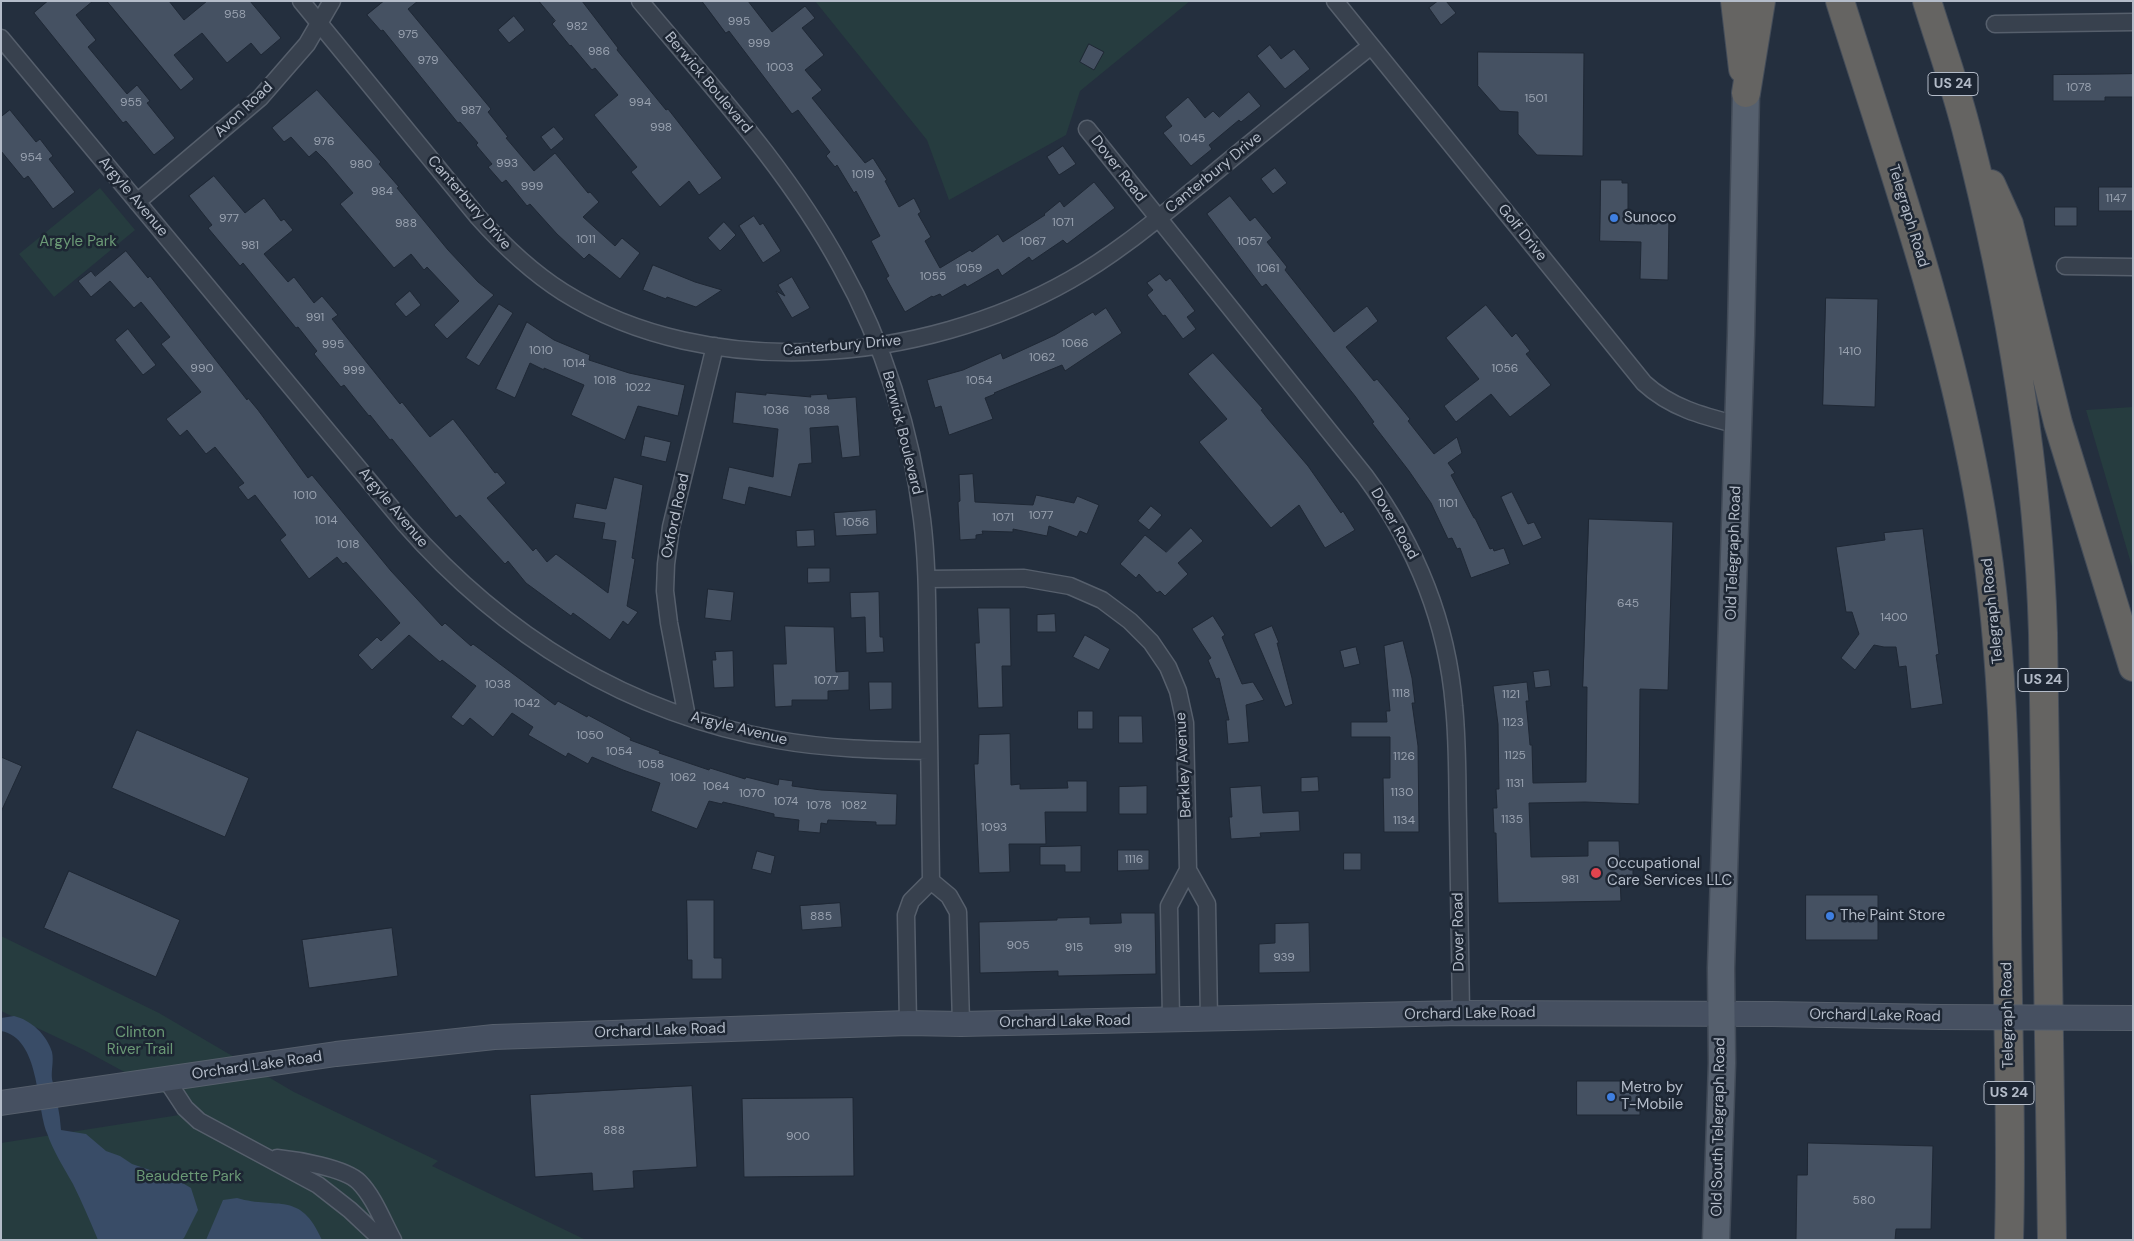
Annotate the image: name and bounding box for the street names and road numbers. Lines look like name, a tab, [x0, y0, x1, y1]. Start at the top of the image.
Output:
street label: Berwick Boulevard	[660, 29, 756, 137]
road number: US 24	[1928, 72, 1978, 96]
street label: Avon Road	[211, 78, 277, 142]
street label: Canterbury Drive	[1162, 129, 1266, 217]
street label: Dover Road	[1086, 132, 1150, 206]
street label: Canterbury Drive	[423, 152, 515, 254]
street label: Argyle Avenue	[94, 153, 172, 241]
street label: Telegraph Road	[1884, 162, 1932, 270]
street label: Golf Drive	[1494, 201, 1550, 265]
street label: Canterbury Drive	[782, 332, 902, 360]
street label: Berwick Boulevard	[878, 369, 926, 497]
street label: Argyle Avenue	[354, 464, 432, 552]
street label: Oxford Road	[658, 472, 694, 560]
street label: Dover Road	[1366, 485, 1422, 563]
street label: Old Telegraph Road	[1723, 485, 1745, 621]
street label: Telegraph Road	[1978, 557, 2008, 665]
road number: US 24	[2018, 668, 2068, 692]
street label: Argyle Avenue	[689, 708, 789, 750]
street label: Berkley Avenue	[1172, 712, 1196, 818]
street label: Dover Road	[1449, 892, 1469, 972]
street label: Telegraph Road	[1998, 962, 2018, 1068]
street label: Orchard Lake Road	[1404, 1004, 1536, 1024]
street label: Orchard Lake Road	[1809, 1006, 1941, 1026]
street label: Orchard Lake Road	[999, 1012, 1131, 1032]
street label: Orchard Lake Road	[594, 1020, 726, 1042]
street label: Old South Telegraph Road	[1708, 1037, 1730, 1217]
street label: Orchard Lake Road	[191, 1048, 323, 1084]
road number: US 24	[1984, 1082, 2034, 1104]

